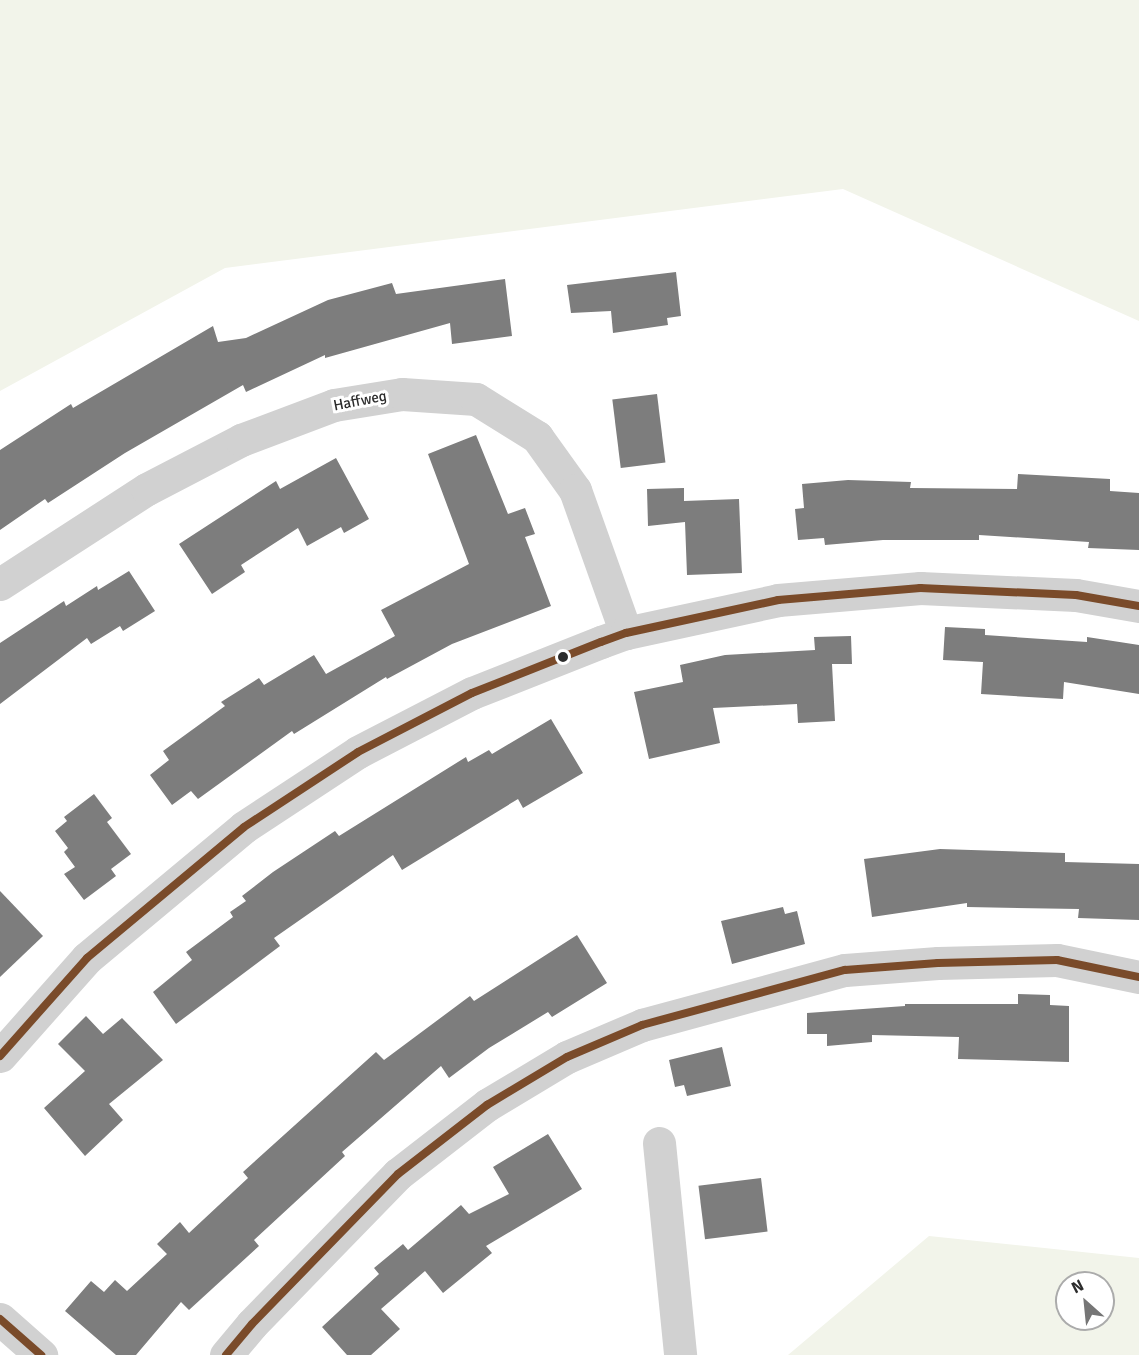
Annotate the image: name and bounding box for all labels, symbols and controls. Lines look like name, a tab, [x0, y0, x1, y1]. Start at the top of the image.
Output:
street label: Haffweg	[332, 387, 388, 415]
unlabelled marker	[557, 651, 569, 663]
north arrow	[1055, 1271, 1115, 1331]
text: N	[1068, 1275, 1087, 1298]

